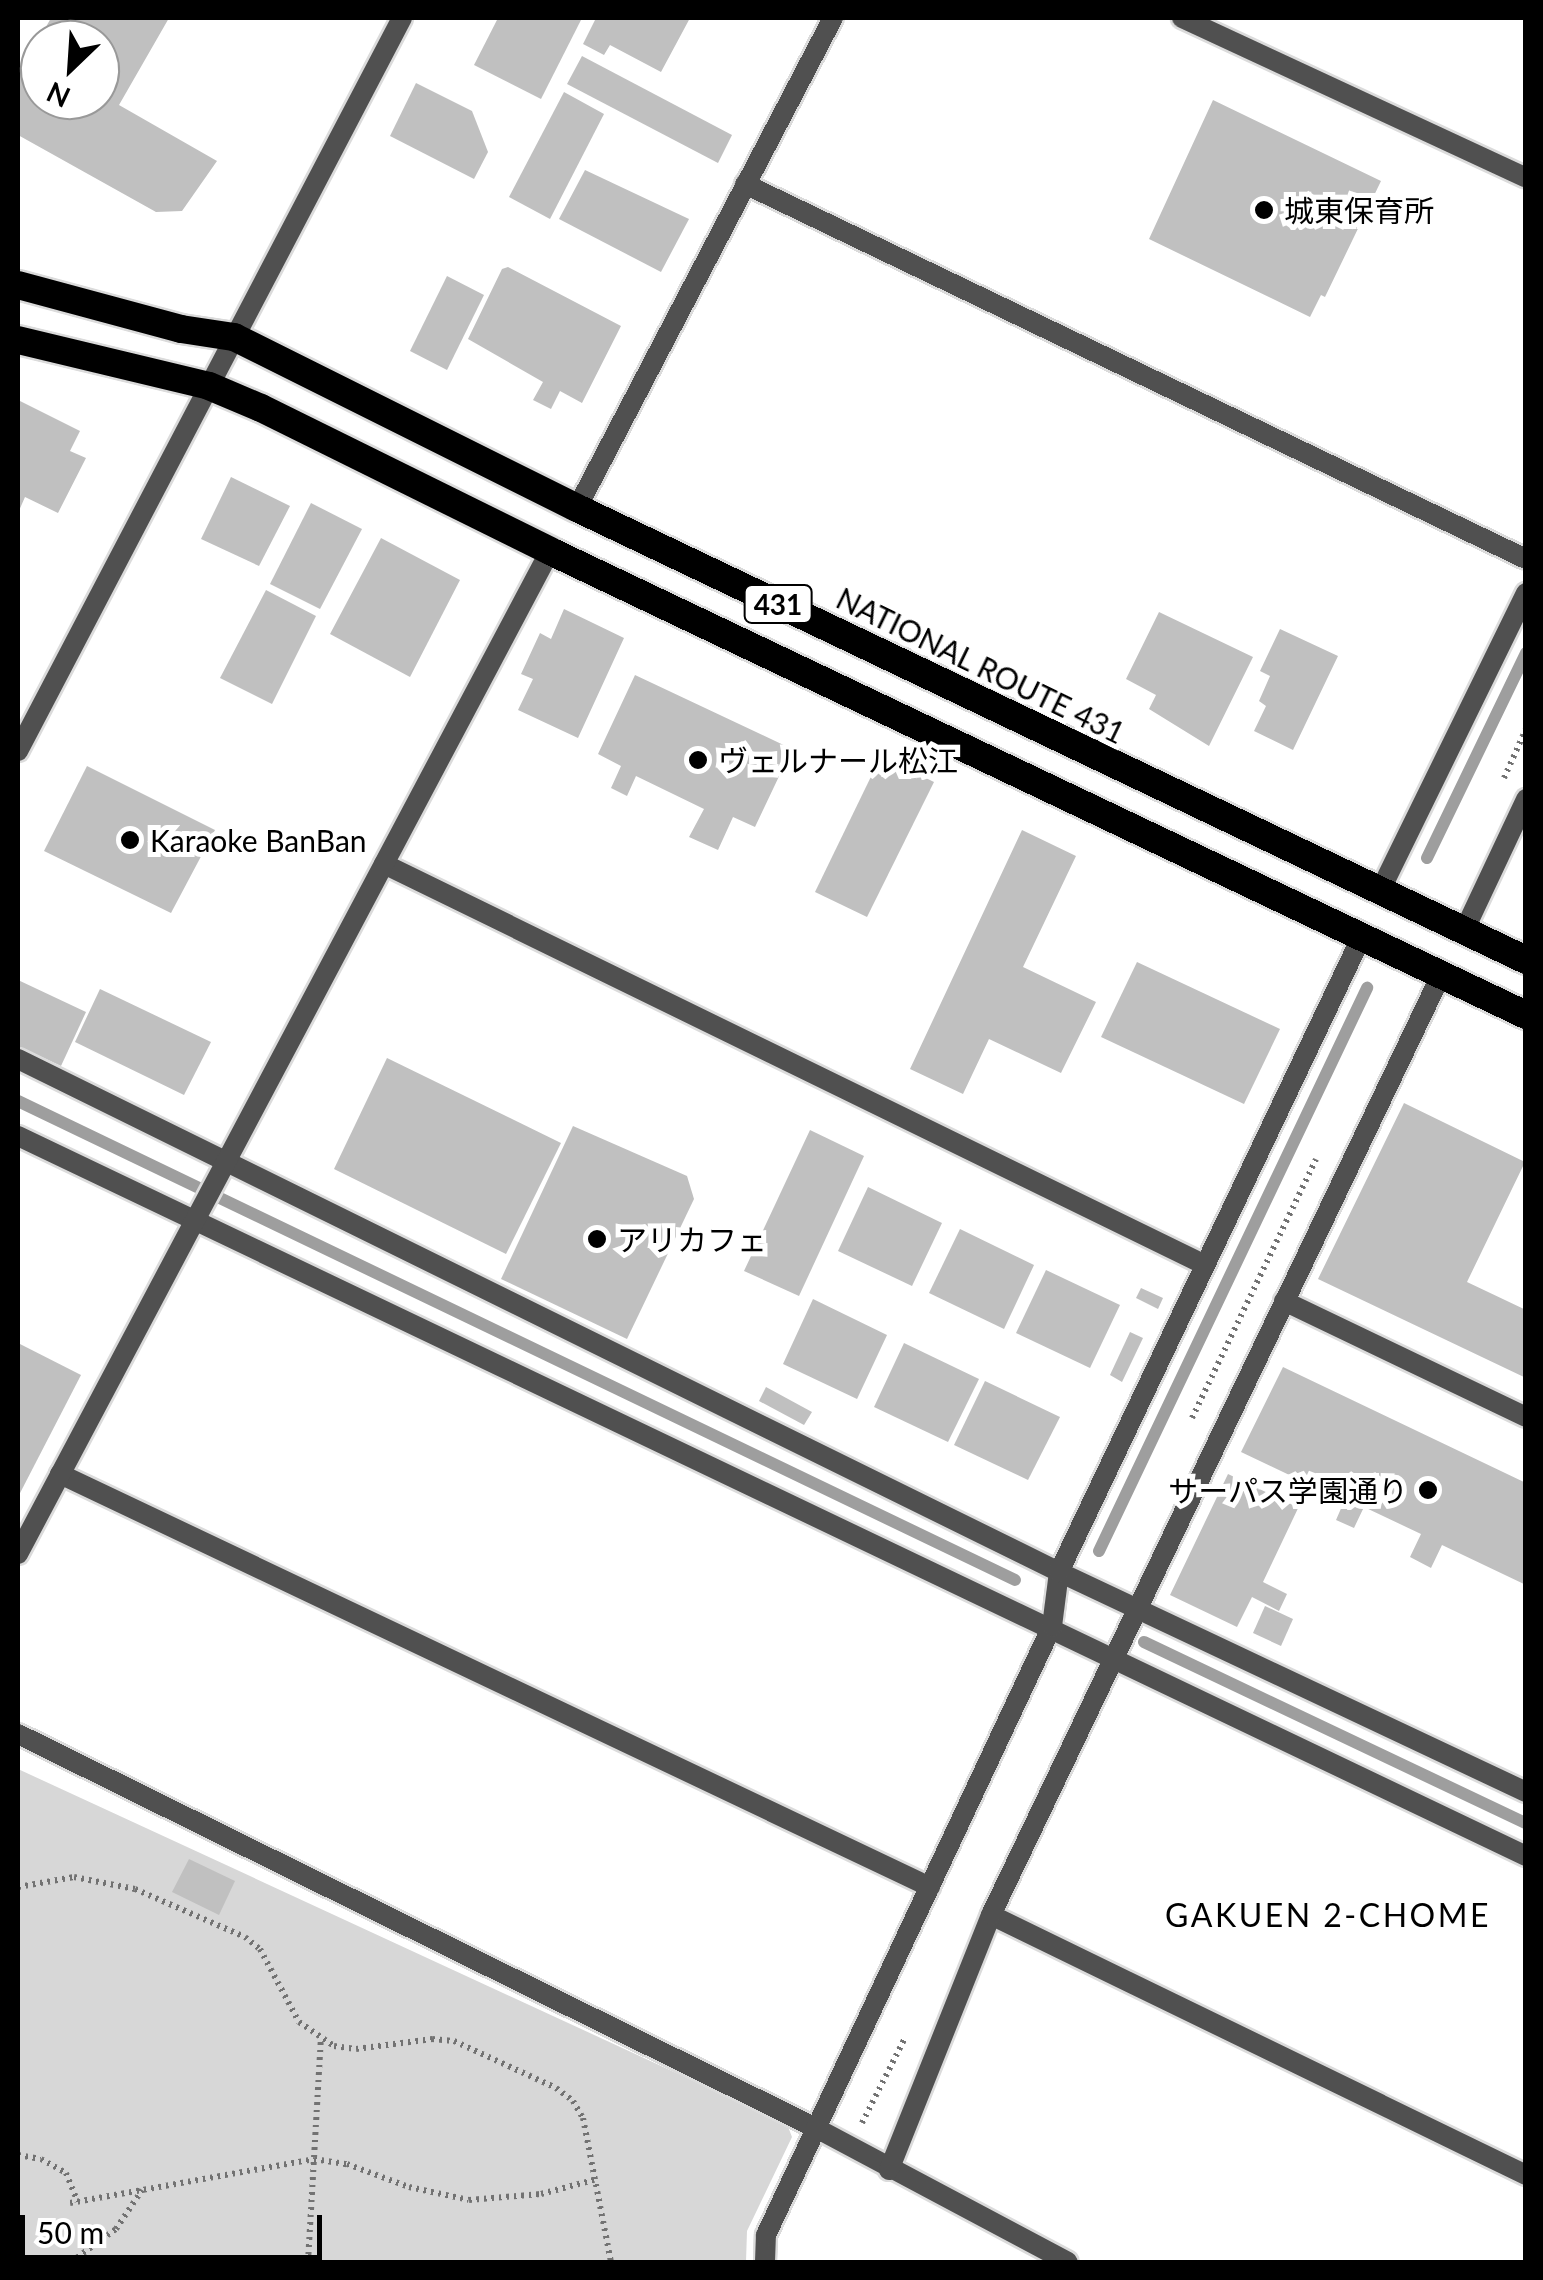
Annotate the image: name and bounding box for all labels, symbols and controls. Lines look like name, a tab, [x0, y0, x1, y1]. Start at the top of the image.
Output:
north arrow	[20, 20, 120, 120]
text: N	[41, 75, 75, 115]
place label: 城東保育所	[1284, 192, 1434, 228]
marker: 城東保育所	[1253, 199, 1275, 221]
street label: NATIONAL ROUTE 431	[831, 579, 1131, 751]
road number: 431	[743, 581, 813, 627]
place label: ヴェルナール松江	[718, 742, 958, 778]
marker: ヴェルナール松江	[687, 749, 709, 771]
place label: Karaoke BanBan	[150, 822, 367, 858]
marker: Karaoke BanBan	[119, 829, 141, 851]
place label: アリカフェ	[617, 1221, 767, 1257]
marker: アリカフェ	[586, 1228, 608, 1250]
place label: サーパス学園通り	[1168, 1472, 1408, 1508]
marker: サーパス学園通り	[1417, 1479, 1439, 1501]
district label: GAKUEN 2-CHOME	[1165, 1896, 1491, 1934]
scale bar	[25, 2195, 328, 2257]
text: 50 m	[37, 2214, 104, 2250]

